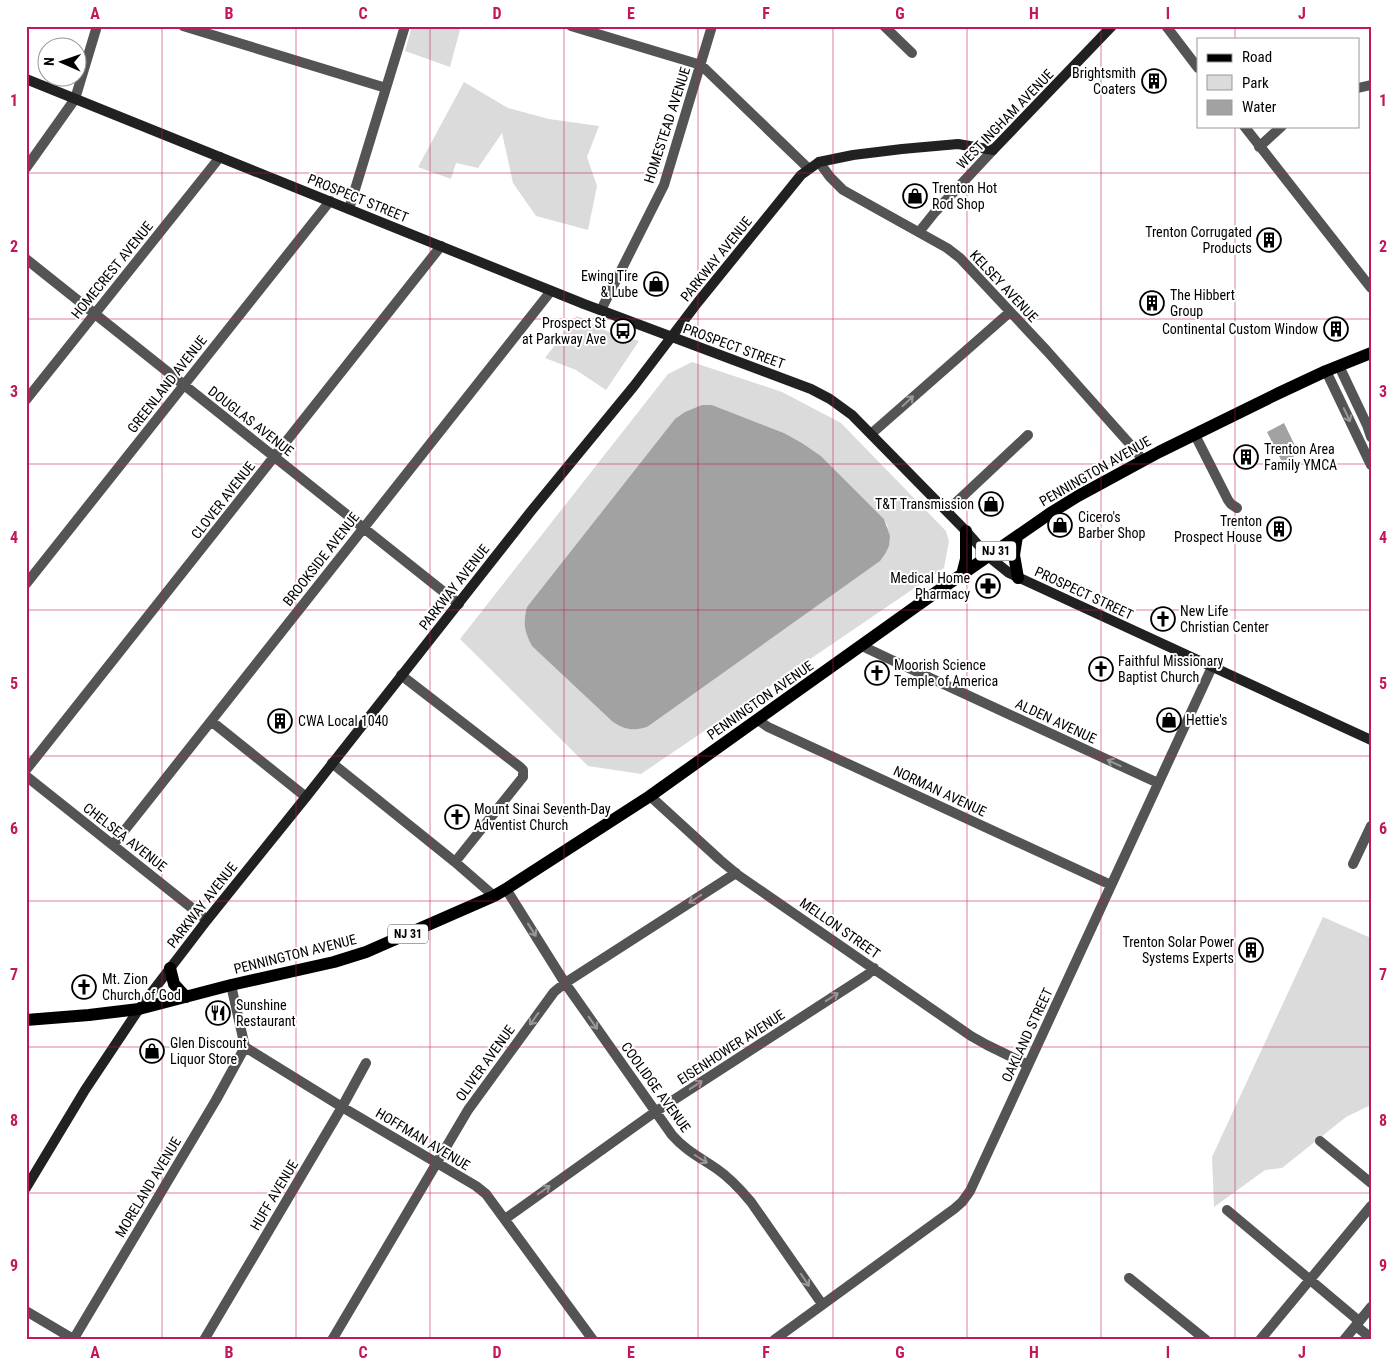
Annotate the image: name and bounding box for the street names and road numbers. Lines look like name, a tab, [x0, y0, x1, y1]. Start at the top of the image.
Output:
street label: HOMESTEAD AVENUE	[641, 65, 693, 185]
street label: WEST INGHAM AVENUE	[953, 66, 1057, 172]
street label: PROSPECT STREET	[305, 171, 411, 225]
street label: PARKWAY AVENUE	[677, 213, 755, 304]
street label: HOMECREST AVENUE	[68, 218, 156, 322]
street label: KELSEY AVENUE	[967, 247, 1041, 325]
street label: PROSPECT STREET	[681, 320, 787, 372]
street label: GREENLAND AVENUE	[124, 332, 210, 436]
street label: DOUGLAS AVENUE	[205, 383, 297, 459]
street label: PENNINGTON AVENUE	[1037, 433, 1153, 509]
street label: CLOVER AVENUE	[188, 458, 258, 542]
street label: BROOKSIDE AVENUE	[280, 509, 362, 609]
street label: PARKWAY AVENUE	[416, 541, 492, 633]
road number: NJ 31	[976, 542, 1016, 560]
street label: PROSPECT STREET	[1032, 563, 1136, 623]
street label: PENNINGTON AVENUE	[704, 657, 816, 743]
street label: ALDEN AVENUE	[1013, 695, 1099, 747]
street label: NORMAN AVENUE	[891, 762, 989, 820]
street label: CHELSEA AVENUE	[80, 799, 170, 875]
street label: PARKWAY AVENUE	[164, 859, 240, 951]
street label: MELLON STREET	[797, 894, 883, 962]
road number: NJ 31	[388, 924, 428, 944]
street label: PENNINGTON AVENUE	[232, 931, 358, 977]
street label: OAKLAND STREET	[998, 985, 1056, 1085]
street label: EISENHOWER AVENUE	[674, 1006, 788, 1088]
street label: OLIVER AVENUE	[452, 1022, 518, 1104]
street label: COOLIDGE AVENUE	[618, 1039, 694, 1135]
street label: HOFFMAN AVENUE	[373, 1105, 473, 1173]
street label: MORELAND AVENUE	[112, 1134, 184, 1240]
street label: HUFF AVENUE	[247, 1157, 301, 1233]

